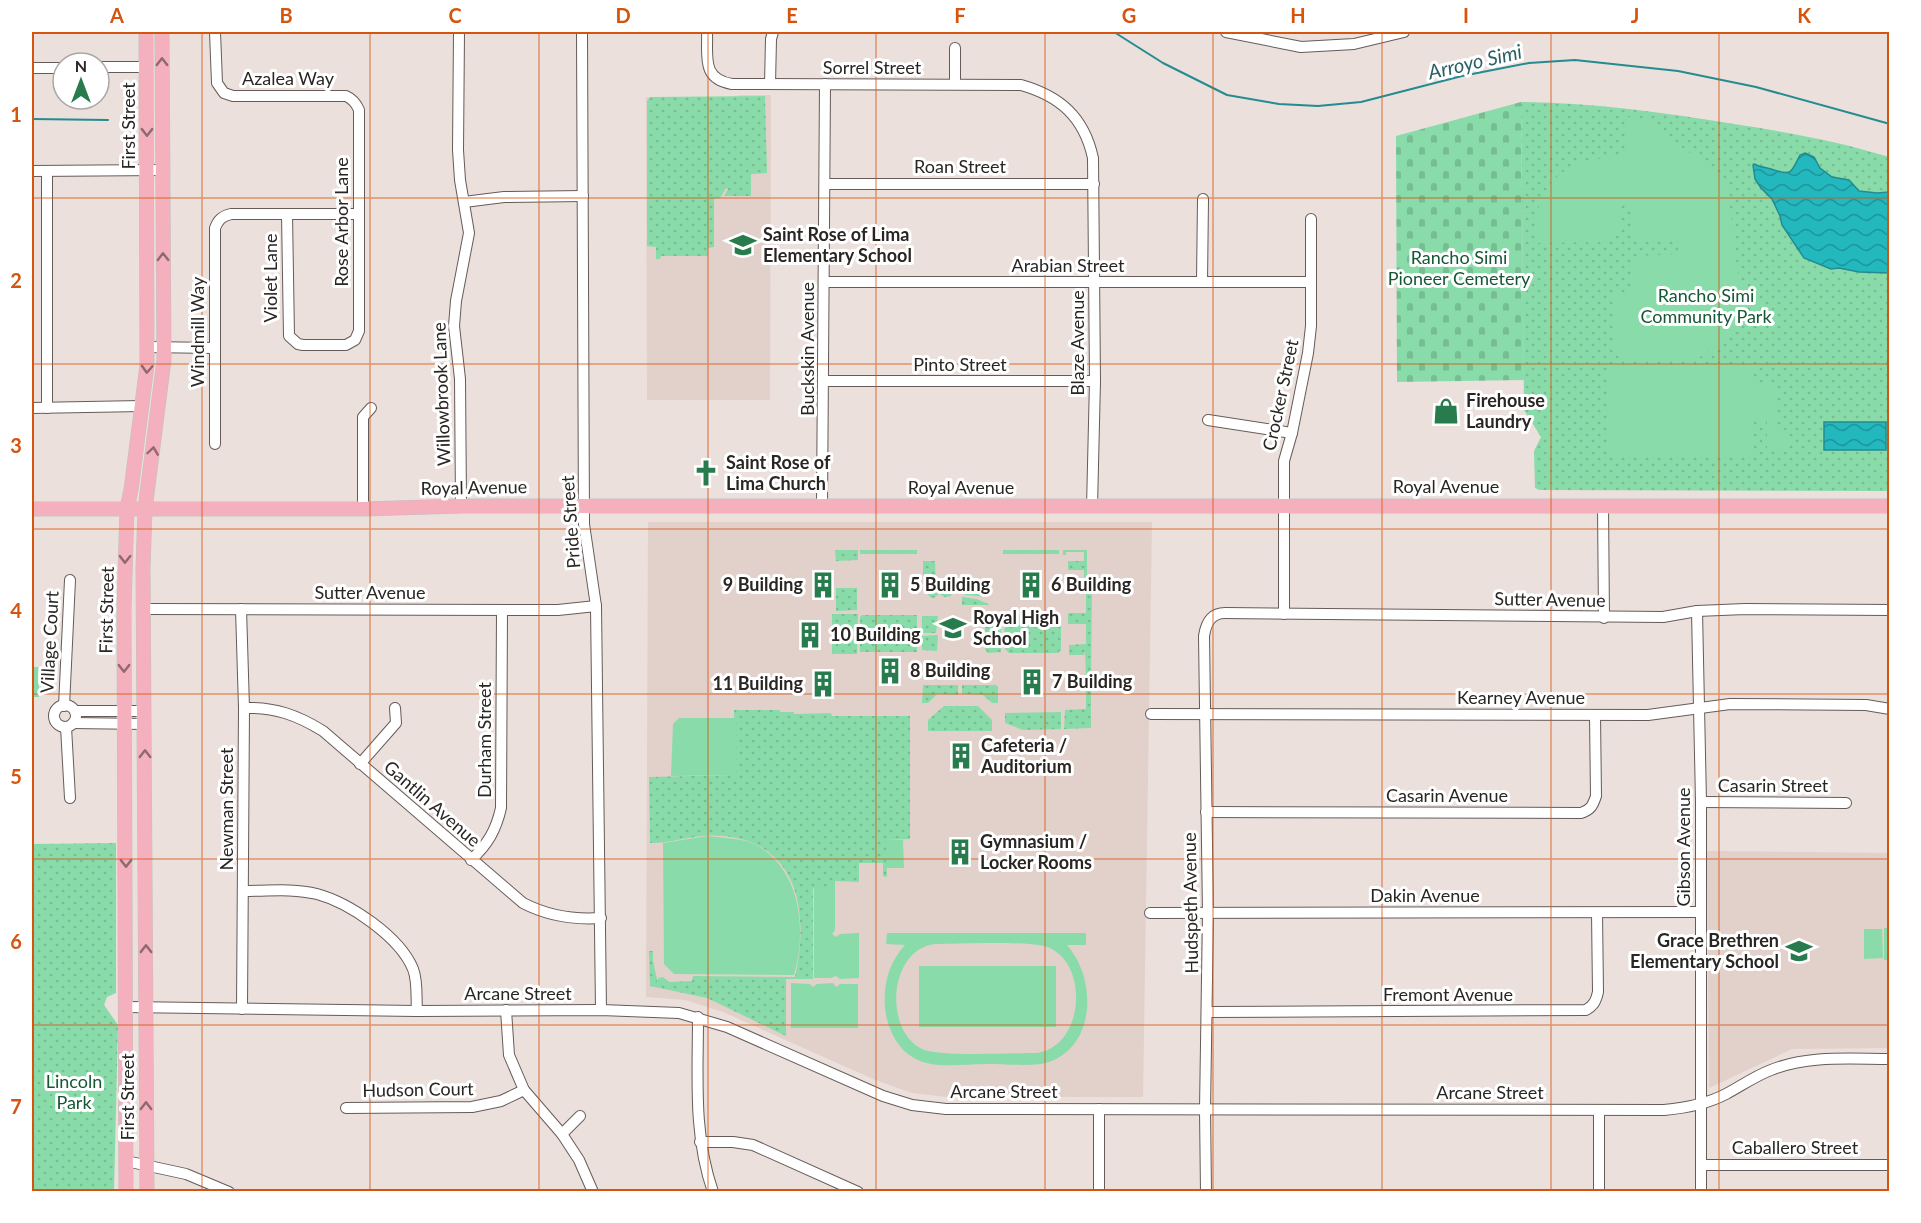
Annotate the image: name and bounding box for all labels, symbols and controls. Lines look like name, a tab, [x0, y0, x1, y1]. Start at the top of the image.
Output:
text: A	[109, 3, 124, 27]
text: B	[279, 3, 293, 27]
text: C	[448, 3, 462, 27]
text: D	[615, 3, 631, 27]
text: E	[786, 3, 798, 27]
text: F	[954, 3, 966, 27]
text: G	[1122, 3, 1136, 27]
text: H	[1290, 3, 1306, 27]
text: I	[1463, 3, 1469, 27]
text: J	[1631, 3, 1639, 27]
text: K	[1797, 3, 1811, 27]
water label: Arroyo Simi	[1425, 39, 1524, 84]
north arrow	[51, 51, 111, 111]
text: N	[75, 56, 87, 75]
street label: Sorrel Street	[823, 56, 922, 78]
one-way arrow	[156, 58, 168, 67]
street label: Azalea Way	[242, 67, 335, 89]
street label: First Street	[117, 82, 139, 170]
text: 1	[10, 102, 22, 126]
one-way arrow	[141, 127, 153, 136]
street label: Roan Street	[914, 155, 1006, 177]
street label: Rose Arbor Lane	[330, 157, 352, 287]
place label: Saint Rose of Lima Elementary School	[763, 223, 912, 266]
school or university icon: Saint Rose of Lima Elementary School	[728, 230, 758, 260]
street label: Violet Lane	[259, 233, 281, 323]
park label: Rancho Simi Pioneer Cemetery	[1388, 246, 1531, 289]
one-way arrow	[157, 253, 169, 262]
street label: Arabian Street	[1012, 254, 1125, 276]
text: 2	[10, 268, 22, 292]
street label: Windmill Way	[186, 276, 208, 387]
street label: Buckskin Avenue	[796, 282, 818, 416]
park label: Rancho Simi Community Park	[1640, 284, 1772, 327]
street label: Blaze Avenue	[1066, 290, 1088, 396]
street label: Willowbrook Lane	[427, 322, 455, 466]
street label: Crocker Street	[1257, 337, 1303, 452]
street label: Pinto Street	[913, 353, 1007, 375]
one-way arrow	[140, 364, 153, 373]
place label: Firehouse Laundry	[1466, 389, 1545, 432]
shop icon: Firehouse Laundry	[1431, 396, 1461, 426]
text: 3	[10, 433, 22, 457]
one-way arrow	[146, 447, 159, 456]
place label: Saint Rose of Lima Church	[726, 451, 831, 494]
church icon: Saint Rose of Lima Church	[691, 458, 721, 488]
street label: Pride Street	[556, 474, 584, 569]
street label: Royal Avenue	[421, 475, 527, 499]
street label: Royal Avenue	[1393, 475, 1499, 497]
street label: Royal Avenue	[908, 476, 1014, 498]
one-way arrow	[119, 554, 132, 563]
street label: First Street	[94, 566, 118, 654]
building icon: 9 Building	[808, 570, 838, 600]
building icon: 5 Building	[875, 570, 905, 600]
building icon: 6 Building	[1016, 570, 1046, 600]
place label: 9 Building	[723, 573, 803, 595]
place label: 5 Building	[910, 573, 991, 595]
place label: 6 Building	[1051, 573, 1132, 595]
street label: Sutter Avenue	[314, 581, 426, 603]
street label: Sutter Avenue	[1494, 587, 1606, 611]
street label: Village Court	[35, 590, 63, 694]
text: 4	[10, 598, 22, 622]
place label: Royal High School	[973, 606, 1059, 649]
school or university icon: Royal High School	[938, 613, 968, 643]
building icon: 10 Building	[795, 620, 825, 650]
place label: 10 Building	[830, 623, 921, 645]
building icon: 8 Building	[875, 656, 905, 686]
place label: 8 Building	[910, 659, 991, 681]
one-way arrow	[118, 663, 130, 672]
building icon: 7 Building	[1017, 667, 1047, 697]
building icon: 11 Building	[808, 669, 838, 699]
place label: 7 Building	[1052, 670, 1133, 692]
place label: 11 Building	[712, 672, 803, 694]
street label: Durham Street	[473, 681, 495, 798]
street label: Kearney Avenue	[1457, 686, 1585, 708]
place label: Cafeteria / Auditorium	[980, 734, 1072, 777]
building icon: Cafeteria / Auditorium	[946, 741, 976, 771]
street label: Newman Street	[215, 747, 237, 870]
one-way arrow	[139, 749, 151, 758]
street label: Gantlin Avenue	[380, 755, 485, 851]
text: 5	[10, 764, 22, 788]
street label: Casarin Street	[1718, 774, 1829, 796]
street label: Casarin Avenue	[1386, 784, 1508, 806]
street label: Gibson Avenue	[1672, 787, 1694, 907]
place label: Gymnasium / Locker Rooms	[980, 830, 1092, 873]
street label: Hudspeth Avenue	[1178, 832, 1202, 974]
building icon: Gymnasium / Locker Rooms	[945, 837, 975, 867]
one-way arrow	[120, 858, 132, 867]
street label: Dakin Avenue	[1370, 884, 1480, 906]
text: 6	[10, 929, 22, 953]
place label: Grace Brethren Elementary School	[1630, 929, 1779, 972]
school or university icon: Grace Brethren Elementary School	[1784, 936, 1814, 966]
one-way arrow	[140, 944, 152, 953]
street label: Arcane Street	[464, 982, 572, 1004]
street label: Fremont Avenue	[1383, 983, 1513, 1005]
street label: First Street	[116, 1053, 138, 1141]
park label: Lincoln Park	[46, 1070, 102, 1113]
street label: Hudson Court	[362, 1077, 474, 1101]
street label: Arcane Street	[950, 1080, 1058, 1102]
street label: Arcane Street	[1436, 1081, 1544, 1103]
text: 7	[10, 1094, 22, 1118]
one-way arrow	[140, 1102, 152, 1111]
street label: Caballero Street	[1732, 1136, 1859, 1158]

